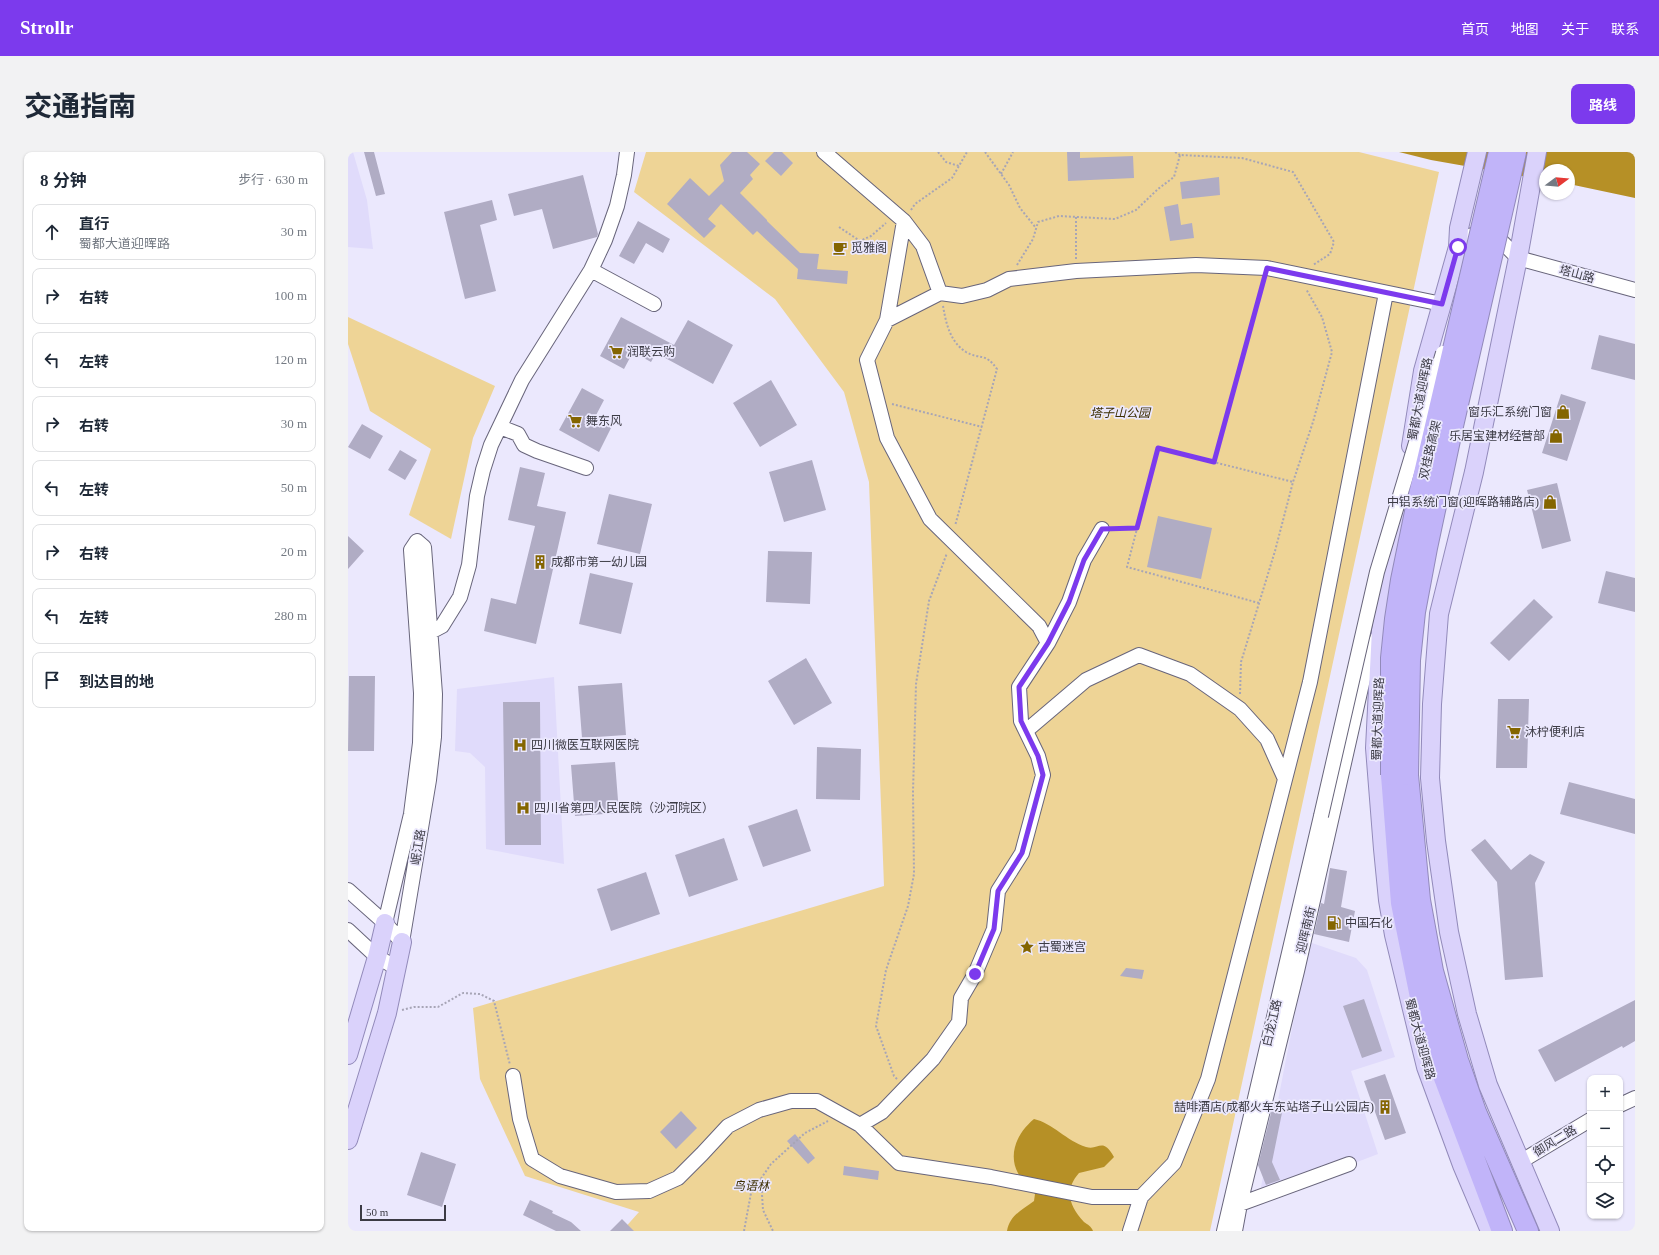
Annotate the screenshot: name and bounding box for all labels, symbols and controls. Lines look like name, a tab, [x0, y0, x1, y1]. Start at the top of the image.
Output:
text: Strollr	[20, 17, 73, 38]
text: 首页	[1461, 22, 1489, 37]
text: 地图	[1511, 22, 1539, 37]
text: 关于	[1561, 22, 1589, 37]
text: 联系	[1611, 22, 1639, 37]
button: 路线	[1571, 84, 1635, 124]
text: 交通指南	[24, 91, 136, 122]
north arrow	[1539, 164, 1575, 200]
text: 8 分钟	[40, 171, 87, 190]
text: 步行 · 630 m	[238, 172, 308, 187]
text: 直行	[79, 216, 109, 232]
icon: ahead	[41, 221, 63, 243]
text: 30 m	[281, 224, 307, 239]
text: 蜀都大道迎晖路	[79, 236, 170, 251]
route start	[1449, 238, 1467, 256]
cafe icon: 觅雅阁	[832, 240, 848, 256]
place label: 觅雅阁	[851, 241, 887, 255]
street label: 塔山路	[1558, 263, 1596, 285]
icon: right	[41, 285, 63, 307]
text: 100 m	[274, 288, 307, 303]
text: 右转	[79, 290, 109, 306]
supermarket icon: 润联云购	[608, 344, 624, 360]
place label: 润联云购	[627, 345, 675, 359]
icon: left	[41, 349, 63, 371]
text: 120 m	[274, 352, 307, 367]
text: 左转	[79, 354, 109, 370]
street label: 蜀都大道迎晖路	[1405, 356, 1435, 442]
shop icon: 窗乐汇系统门窗	[1555, 404, 1571, 420]
place label: 窗乐汇系统门窗	[1468, 405, 1552, 419]
park label: 塔子山公园	[1090, 406, 1152, 420]
icon: right	[41, 413, 63, 435]
supermarket icon: 舞东风	[567, 413, 583, 429]
place label: 舞东风	[586, 414, 622, 428]
text: 30 m	[281, 416, 307, 431]
text: 右转	[79, 418, 109, 434]
street label: 双桂路高架	[1416, 419, 1444, 481]
shop icon: 乐居宝建材经营部	[1548, 428, 1564, 444]
place label: 乐居宝建材经营部	[1449, 429, 1545, 443]
icon: left	[41, 477, 63, 499]
text: 50 m	[281, 480, 307, 495]
text: 左转	[79, 482, 109, 498]
shop icon: 中铝系统门窗(迎晖路辅路店)	[1542, 494, 1558, 510]
place label: 中铝系统门窗(迎晖路辅路店)	[1387, 495, 1539, 509]
icon: right	[41, 541, 63, 563]
text: 20 m	[281, 544, 307, 559]
text: 右转	[79, 546, 109, 562]
building icon: 成都市第一幼儿园	[532, 554, 548, 570]
place label: 成都市第一幼儿园	[551, 555, 647, 569]
icon: left	[41, 605, 63, 627]
text: 280 m	[274, 608, 307, 623]
text: 左转	[79, 610, 109, 626]
icon: arrive	[41, 669, 63, 691]
text: 到达目的地	[79, 674, 154, 690]
street label: 蜀都大道迎晖路	[1370, 677, 1386, 761]
supermarket icon: 沐柠便利店	[1506, 724, 1522, 740]
place label: 沐柠便利店	[1525, 725, 1585, 739]
hospital icon: 四川微医互联网医院	[512, 737, 528, 753]
place label: 四川微医互联网医院	[531, 738, 639, 752]
hospital icon: 四川省第四人民医院（沙河院区）	[515, 800, 531, 816]
place label: 四川省第四人民医院（沙河院区）	[534, 801, 714, 815]
street label: 岷江路	[408, 828, 428, 866]
street label: 迎晖南街	[1294, 905, 1318, 955]
fuel station icon: 中国石化	[1326, 915, 1342, 931]
place label: 中国石化	[1345, 916, 1393, 930]
place icon: 古蜀迷宫	[1019, 939, 1035, 955]
place label: 古蜀迷宫	[1038, 940, 1086, 954]
route end	[966, 965, 984, 983]
street label: 蜀都大道迎晖路	[1402, 997, 1438, 1081]
street label: 白龙江路	[1260, 998, 1284, 1048]
map controls	[1587, 1075, 1623, 1219]
button: +	[1587, 1075, 1623, 1111]
building icon: 喆啡酒店(成都火车东站塔子山公园店)	[1377, 1099, 1393, 1115]
place label: 喆啡酒店(成都火车东站塔子山公园店)	[1174, 1100, 1374, 1114]
button: −	[1587, 1111, 1623, 1147]
street label: 御风二路	[1531, 1123, 1579, 1159]
button: locate	[1587, 1147, 1623, 1183]
park label: 鸟语林	[733, 1179, 771, 1193]
button: layers	[1587, 1183, 1623, 1219]
scale bar	[360, 1203, 446, 1222]
text: 50 m	[366, 1206, 388, 1218]

